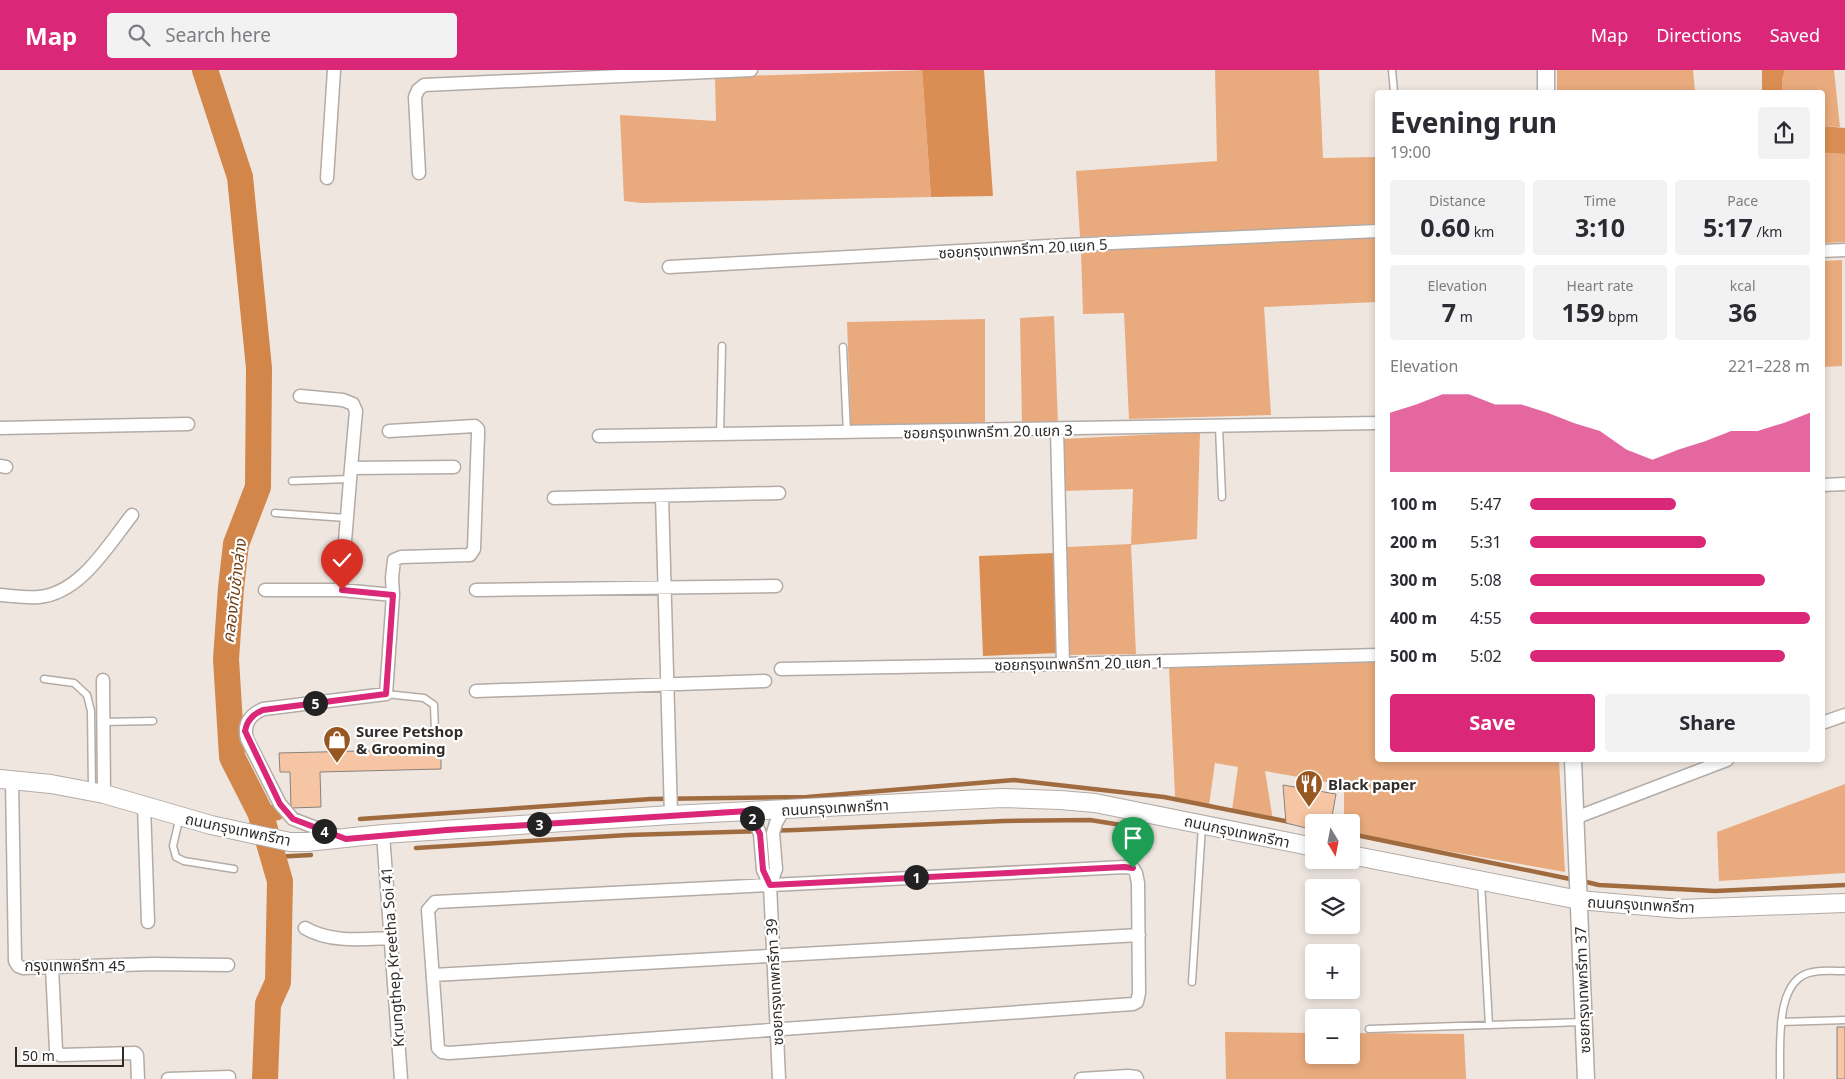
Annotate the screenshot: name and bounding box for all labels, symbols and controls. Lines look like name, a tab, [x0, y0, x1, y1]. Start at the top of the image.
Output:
search box	[107, 13, 457, 58]
text: Map	[25, 19, 77, 52]
icon: search	[125, 21, 153, 49]
text: Search here	[165, 22, 271, 48]
text: Map	[1591, 23, 1628, 47]
text: Directions	[1656, 23, 1742, 47]
text: Saved	[1770, 23, 1820, 47]
text: Evening run	[1390, 103, 1557, 141]
button: share	[1758, 107, 1810, 159]
text: 19:00	[1390, 141, 1431, 163]
text: Distance	[1429, 191, 1486, 210]
text: Time	[1584, 191, 1616, 210]
text: Pace	[1727, 191, 1758, 210]
text: 0.60	[1420, 210, 1470, 244]
text: 3:10	[1575, 210, 1625, 244]
text: 5:17	[1703, 210, 1753, 244]
text: km	[1470, 222, 1494, 241]
text: /km	[1753, 222, 1782, 241]
street label: ซอยกรุงเทพกรีฑา 20 แยก 5	[938, 234, 1108, 262]
text: Elevation	[1427, 276, 1487, 295]
text: Heart rate	[1567, 276, 1633, 295]
text: kcal	[1730, 276, 1756, 295]
text: 7	[1442, 295, 1456, 329]
text: 159	[1562, 295, 1604, 329]
text: 36	[1728, 295, 1757, 329]
text: m	[1456, 307, 1473, 326]
text: bpm	[1604, 307, 1638, 326]
text: Elevation	[1390, 355, 1458, 377]
text: 221–228 m	[1728, 355, 1810, 377]
street label: ซอยกรุงเทพกรีฑา 20 แยก 3	[903, 420, 1073, 442]
text: 100 m	[1390, 493, 1437, 515]
text: 5:47	[1470, 493, 1502, 515]
text: 200 m	[1390, 531, 1437, 553]
text: 5:31	[1470, 531, 1502, 553]
water label: คลองทับช้างล่าง	[217, 537, 251, 644]
pin	[321, 539, 363, 590]
icon: check	[328, 546, 356, 574]
text: 300 m	[1390, 569, 1437, 591]
text: 5:08	[1470, 569, 1502, 591]
text: 400 m	[1390, 607, 1437, 629]
text: 4:55	[1470, 607, 1502, 629]
text: 500 m	[1390, 645, 1437, 667]
text: 5:02	[1470, 645, 1502, 667]
street label: ซอยกรุงเทพกรีฑา 20 แยก 1	[994, 652, 1164, 674]
pin: 5	[302, 690, 328, 716]
text: 5	[311, 694, 320, 713]
button: Save	[1390, 694, 1595, 752]
button: Share	[1605, 694, 1810, 752]
place label: Suree Petshop & Grooming	[356, 721, 463, 758]
shop icon: Suree Petshop & Grooming	[322, 725, 352, 764]
restaurant icon: Black paper	[1294, 769, 1324, 808]
place label: Black paper	[1328, 774, 1416, 794]
street label: ถนนกรุงเทพกรีฑา	[781, 794, 889, 820]
pin: 2	[740, 806, 764, 830]
street label: ถนนกรุงเทพกรีฑา	[183, 808, 293, 850]
text: 2	[748, 809, 757, 828]
street label: ถนนกรุงเทพกรีฑา	[1182, 810, 1292, 852]
pin: 3	[526, 812, 552, 836]
north arrow	[1305, 814, 1360, 869]
map controls	[1305, 814, 1360, 1064]
text: 3	[535, 815, 544, 834]
pin	[1112, 817, 1154, 868]
pin: 4	[312, 818, 336, 844]
text: 4	[320, 822, 329, 841]
icon: arrive	[1119, 824, 1147, 852]
pin: 1	[904, 864, 928, 890]
street label: Krungthep Kreetha Soi 41	[376, 866, 408, 1048]
text: 1	[912, 868, 921, 887]
button: layers	[1305, 879, 1360, 934]
street label: ถนนกรุงเทพกรีฑา	[1587, 891, 1695, 917]
street label: ซอยกรุงเทพกรีฑา 39	[761, 918, 787, 1046]
street label: ซอยกรุงเทพกรีฑา 37	[1570, 926, 1594, 1054]
button: +	[1305, 944, 1360, 999]
street label: กรุงเทพกรีฑา 45	[24, 955, 126, 975]
button: −	[1305, 1009, 1360, 1064]
scale bar	[15, 1044, 124, 1067]
text: 50 m	[22, 1046, 55, 1065]

